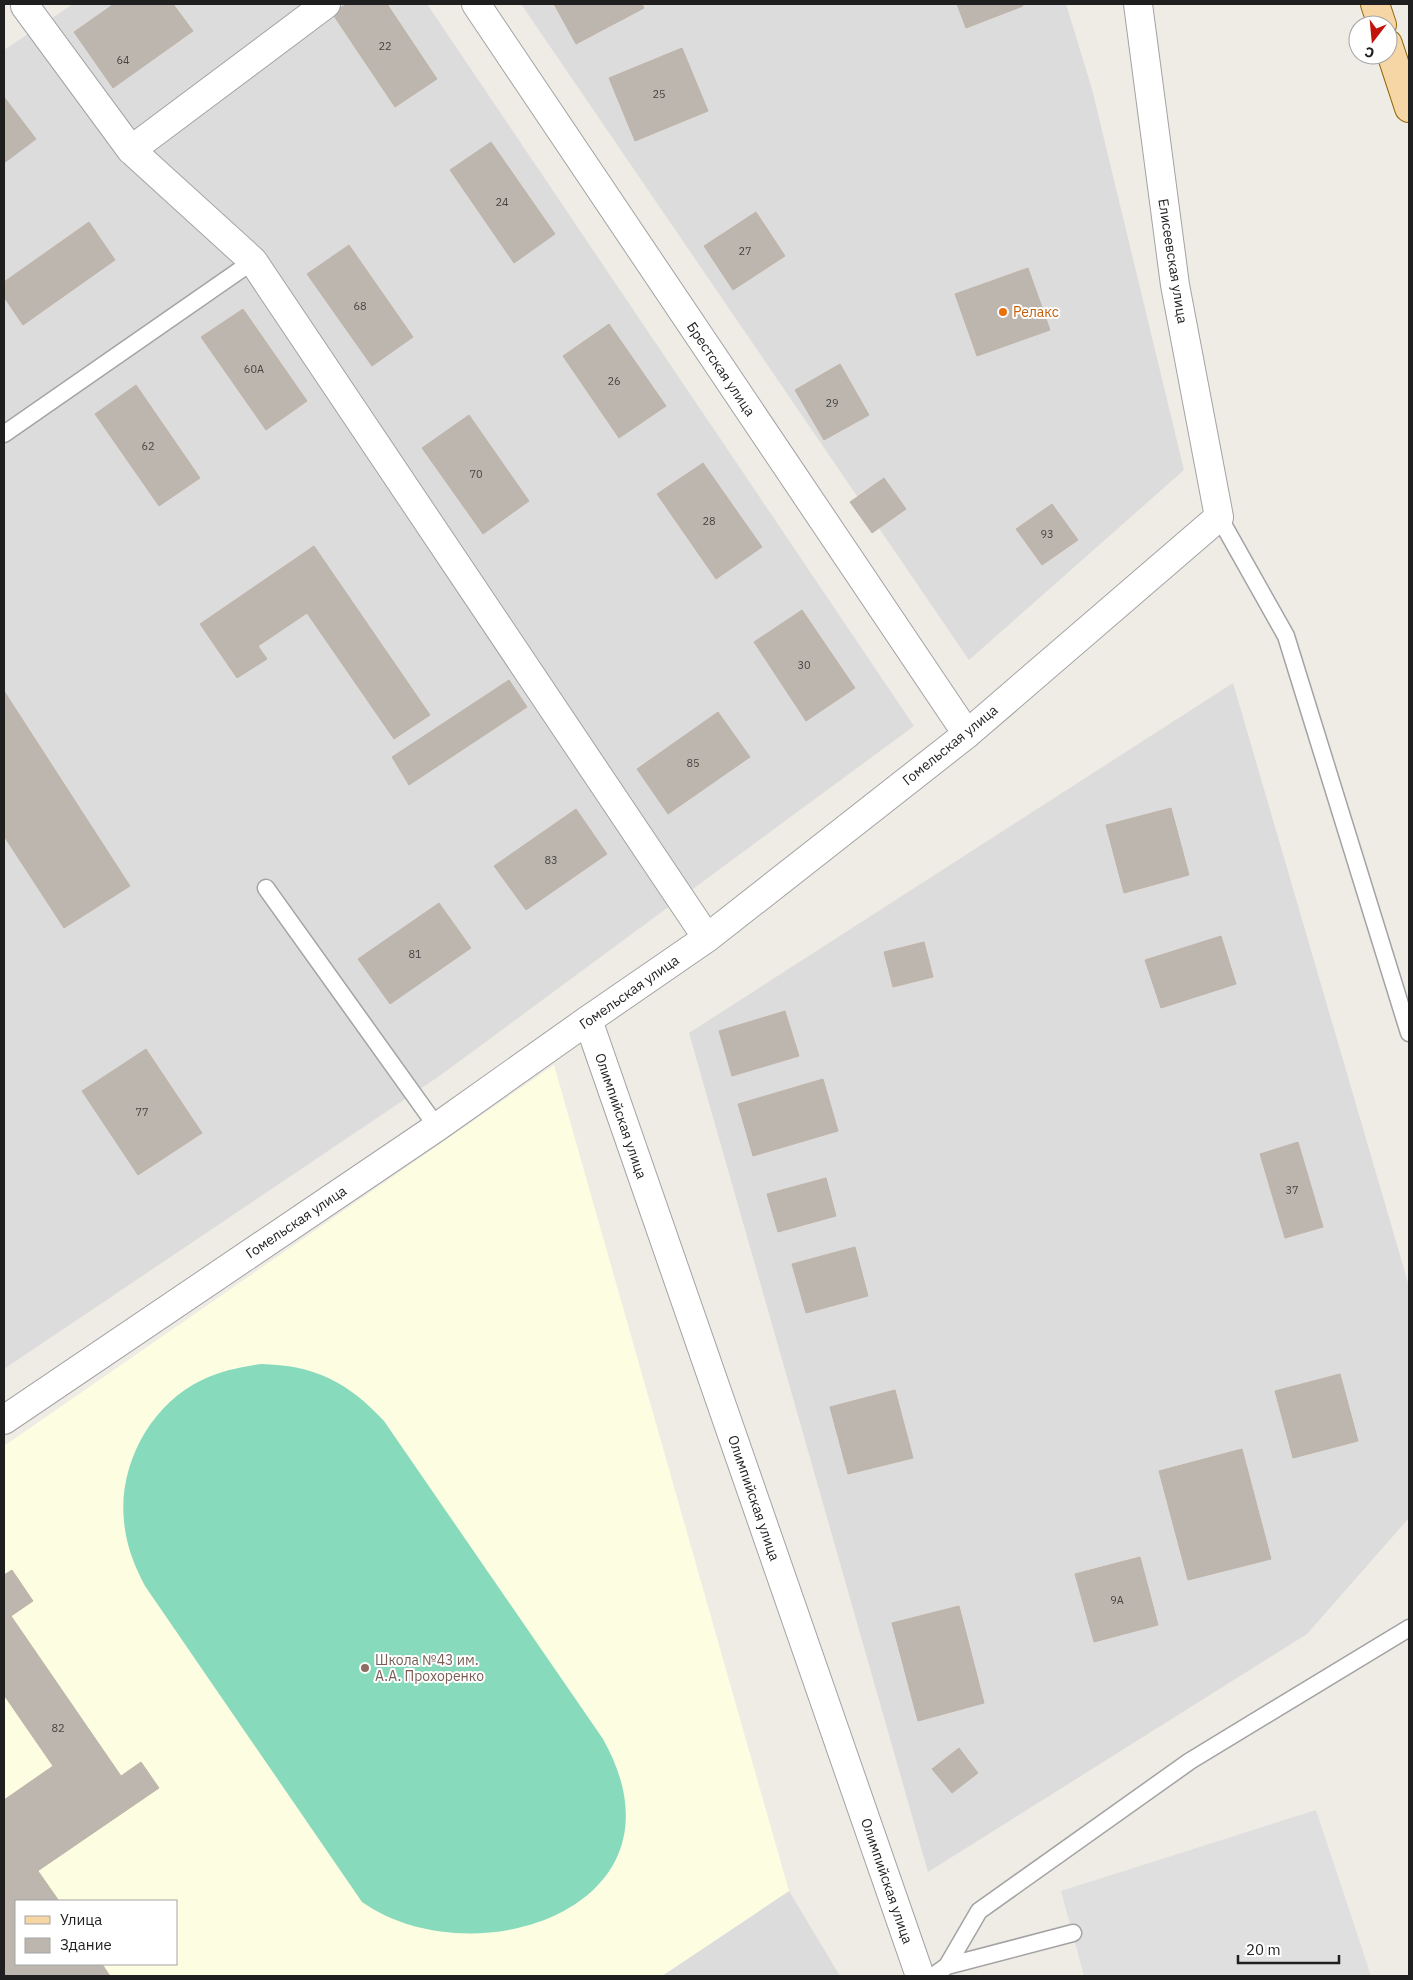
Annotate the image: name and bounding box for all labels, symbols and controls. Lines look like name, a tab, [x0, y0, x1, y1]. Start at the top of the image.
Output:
north arrow	[1348, 15, 1398, 65]
house number: 22	[378, 39, 392, 53]
text: С	[1363, 43, 1376, 62]
house number: 64	[116, 53, 130, 67]
house number: 25	[652, 87, 666, 101]
house number: 24	[495, 195, 509, 209]
street label: Елисеевская улица	[1154, 197, 1192, 325]
house number: 27	[738, 244, 752, 258]
house number: 68	[353, 299, 367, 313]
place label: Релакс	[1013, 303, 1059, 321]
marker: Релакс	[997, 306, 1009, 318]
street label: Брестская улица	[683, 318, 759, 420]
house number: 60А	[244, 362, 264, 376]
house number: 26	[607, 374, 621, 388]
house number: 29	[825, 396, 839, 410]
house number: 62	[141, 439, 155, 453]
house number: 70	[469, 467, 483, 481]
house number: 28	[702, 514, 716, 528]
house number: 93	[1040, 527, 1054, 541]
house number: 30	[797, 658, 811, 672]
street label: Гомельская улица	[899, 701, 1002, 789]
house number: 85	[686, 756, 700, 770]
house number: 83	[544, 853, 558, 867]
house number: 81	[408, 947, 422, 961]
street label: Гомельская улица	[576, 951, 683, 1033]
street label: Олимпийская улица	[591, 1051, 651, 1182]
house number: 77	[135, 1105, 149, 1119]
street label: Гомельская улица	[242, 1181, 350, 1262]
house number: 37	[1285, 1183, 1299, 1197]
street label: Олимпийская улица	[724, 1433, 784, 1564]
house number: 9А	[1110, 1593, 1124, 1607]
place label: Школа №43 им. А.А. Прохоренко	[375, 1651, 484, 1685]
marker: Школа №43 им. А.А. Прохоренко	[359, 1662, 371, 1674]
house number: 82	[51, 1721, 65, 1735]
street label: Олимпийская улица	[857, 1816, 917, 1947]
legend	[15, 1900, 178, 1965]
text: Улица	[60, 1910, 102, 1929]
scale bar	[1238, 1932, 1339, 1964]
text: Здание	[60, 1935, 112, 1954]
text: 20 m	[1246, 1940, 1281, 1959]

